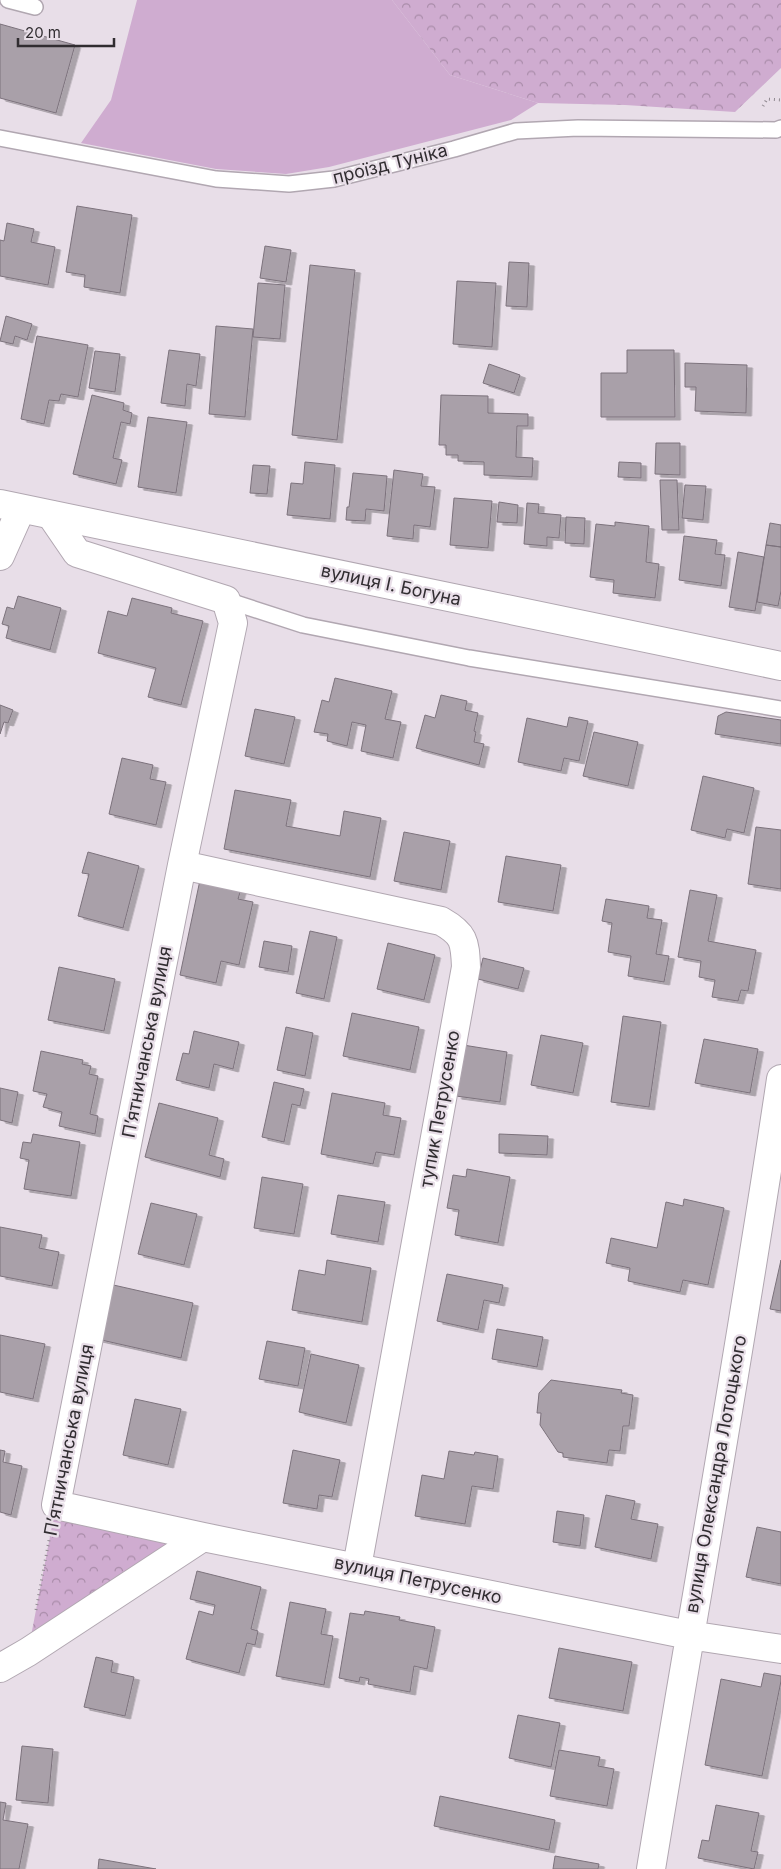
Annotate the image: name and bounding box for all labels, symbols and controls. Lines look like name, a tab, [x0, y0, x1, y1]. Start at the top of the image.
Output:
scale bar	[18, 15, 114, 47]
text: 20 m	[25, 23, 61, 42]
street label: проїзд Туніка	[330, 139, 449, 188]
street label: вулиця І. Богуна	[319, 559, 463, 610]
street label: Пʼятничанська вулиця	[118, 944, 175, 1140]
street label: тупик Петрусенко	[415, 1029, 464, 1189]
street label: вулиця Олександра Лотоцького	[681, 1333, 750, 1614]
street label: Пʼятничанська вулиця	[40, 1342, 97, 1538]
street label: вулиця Петрусенко	[332, 1551, 504, 1608]

